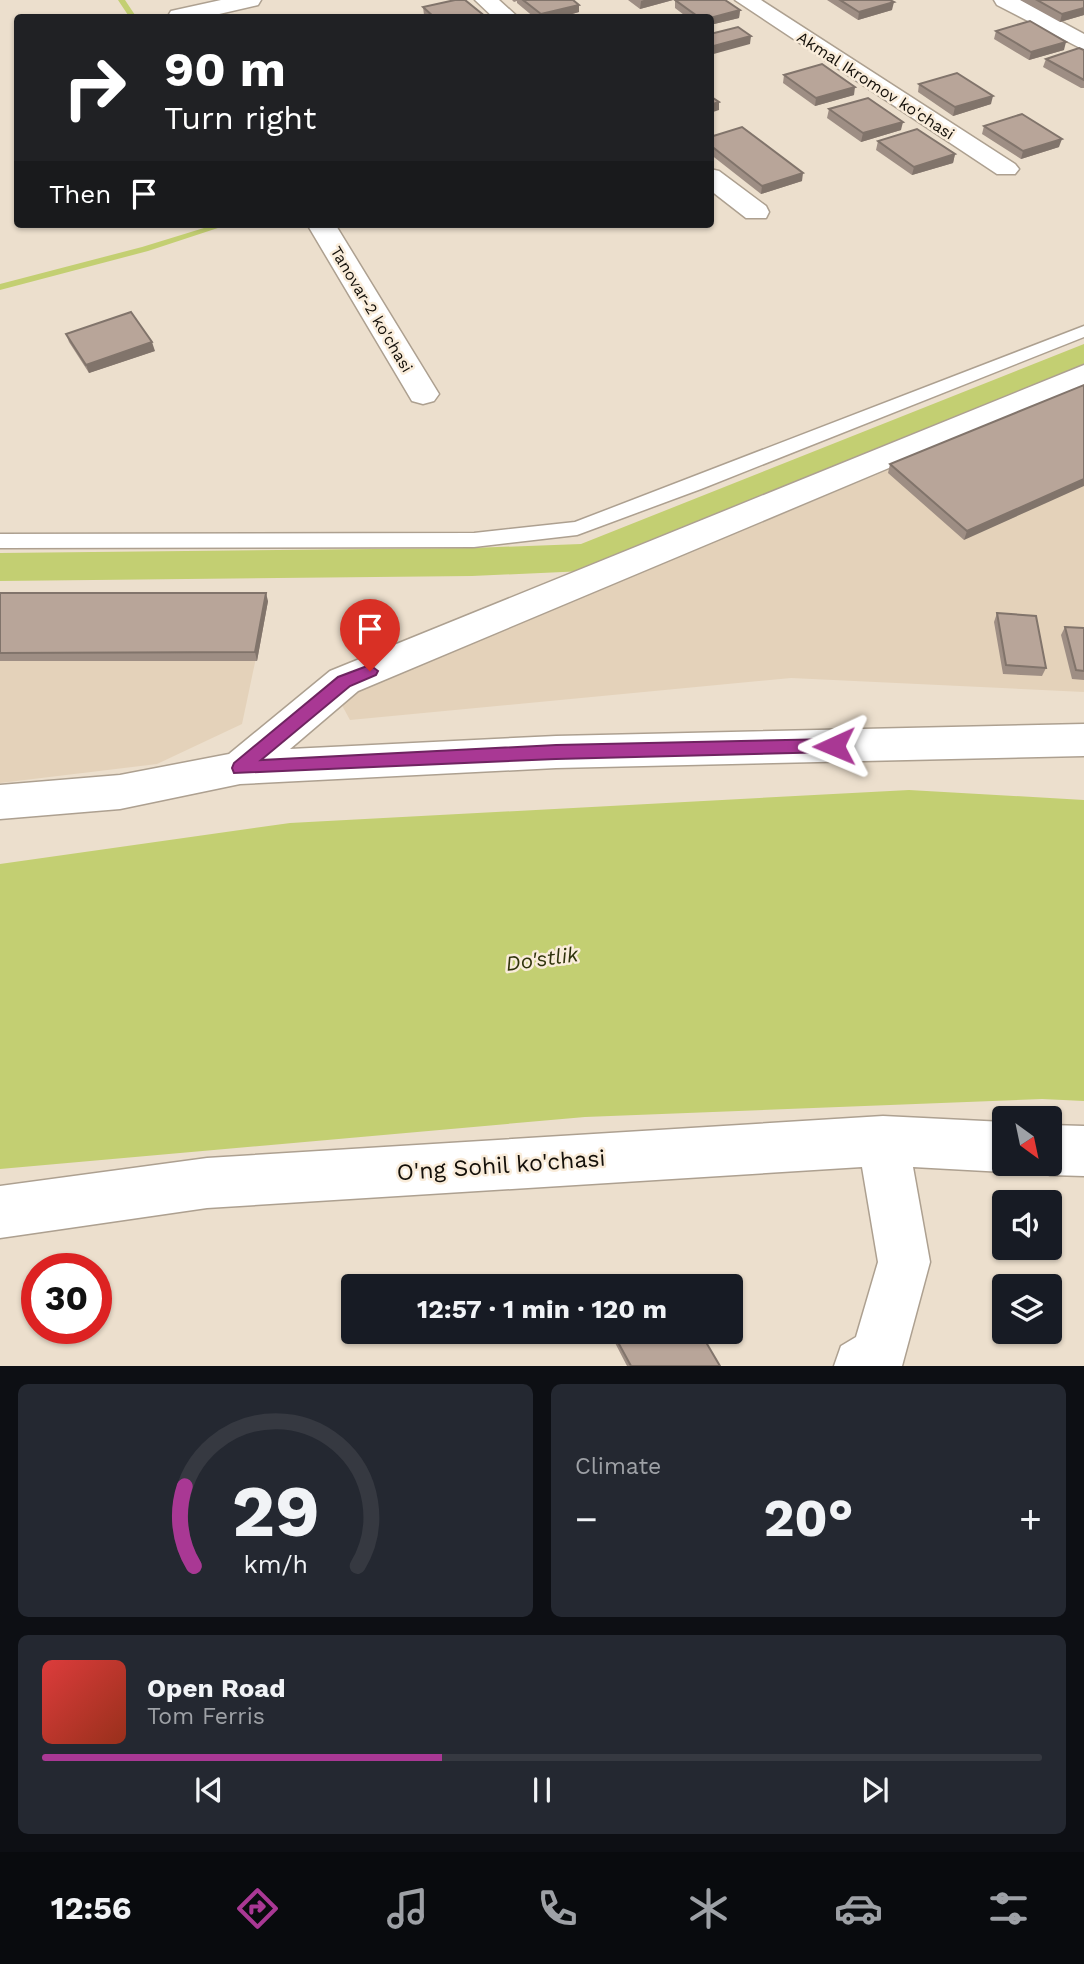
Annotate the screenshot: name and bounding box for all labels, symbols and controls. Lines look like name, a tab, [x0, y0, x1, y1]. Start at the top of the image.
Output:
street label: Akmal Ikromov ko'chasi	[794, 27, 958, 143]
text: 90 m	[164, 40, 286, 98]
icon: right	[49, 42, 140, 133]
text: Turn right	[164, 99, 316, 137]
icon: arrive	[125, 175, 163, 213]
text: Then	[49, 179, 111, 209]
street label: Tanovar-2 ko'chasi	[326, 243, 417, 376]
pin	[340, 599, 400, 671]
icon: arrive	[351, 610, 389, 648]
position arrow	[797, 709, 871, 783]
water label: Do'stlik	[504, 941, 580, 976]
north arrow	[992, 1106, 1062, 1176]
map controls	[992, 1106, 1062, 1344]
street label: O'ng Sohil ko'chasi	[396, 1145, 606, 1186]
button: sound	[992, 1190, 1062, 1260]
speed limit sign: 30	[21, 1253, 112, 1344]
button: layers	[992, 1274, 1062, 1344]
text: 12:57 · 1 min · 120 m	[417, 1294, 667, 1324]
text: Climate	[575, 1453, 661, 1480]
text: 29	[231, 1469, 320, 1555]
text: 20°	[763, 1488, 854, 1549]
text: −	[575, 1497, 598, 1541]
text: +	[1019, 1497, 1042, 1541]
text: km/h	[243, 1550, 308, 1579]
text: Open Road	[147, 1673, 285, 1703]
text: Tom Ferris	[147, 1703, 265, 1730]
icon: previous	[190, 1771, 228, 1809]
icon: pause	[523, 1771, 561, 1809]
icon: next	[856, 1771, 894, 1809]
icon: directions	[233, 1884, 282, 1933]
icon: music	[383, 1884, 432, 1933]
icon: phone	[533, 1884, 582, 1933]
icon: climate	[684, 1884, 733, 1933]
icon: car	[834, 1884, 883, 1933]
icon: filters	[984, 1884, 1033, 1933]
text: 12:56	[51, 1889, 132, 1927]

